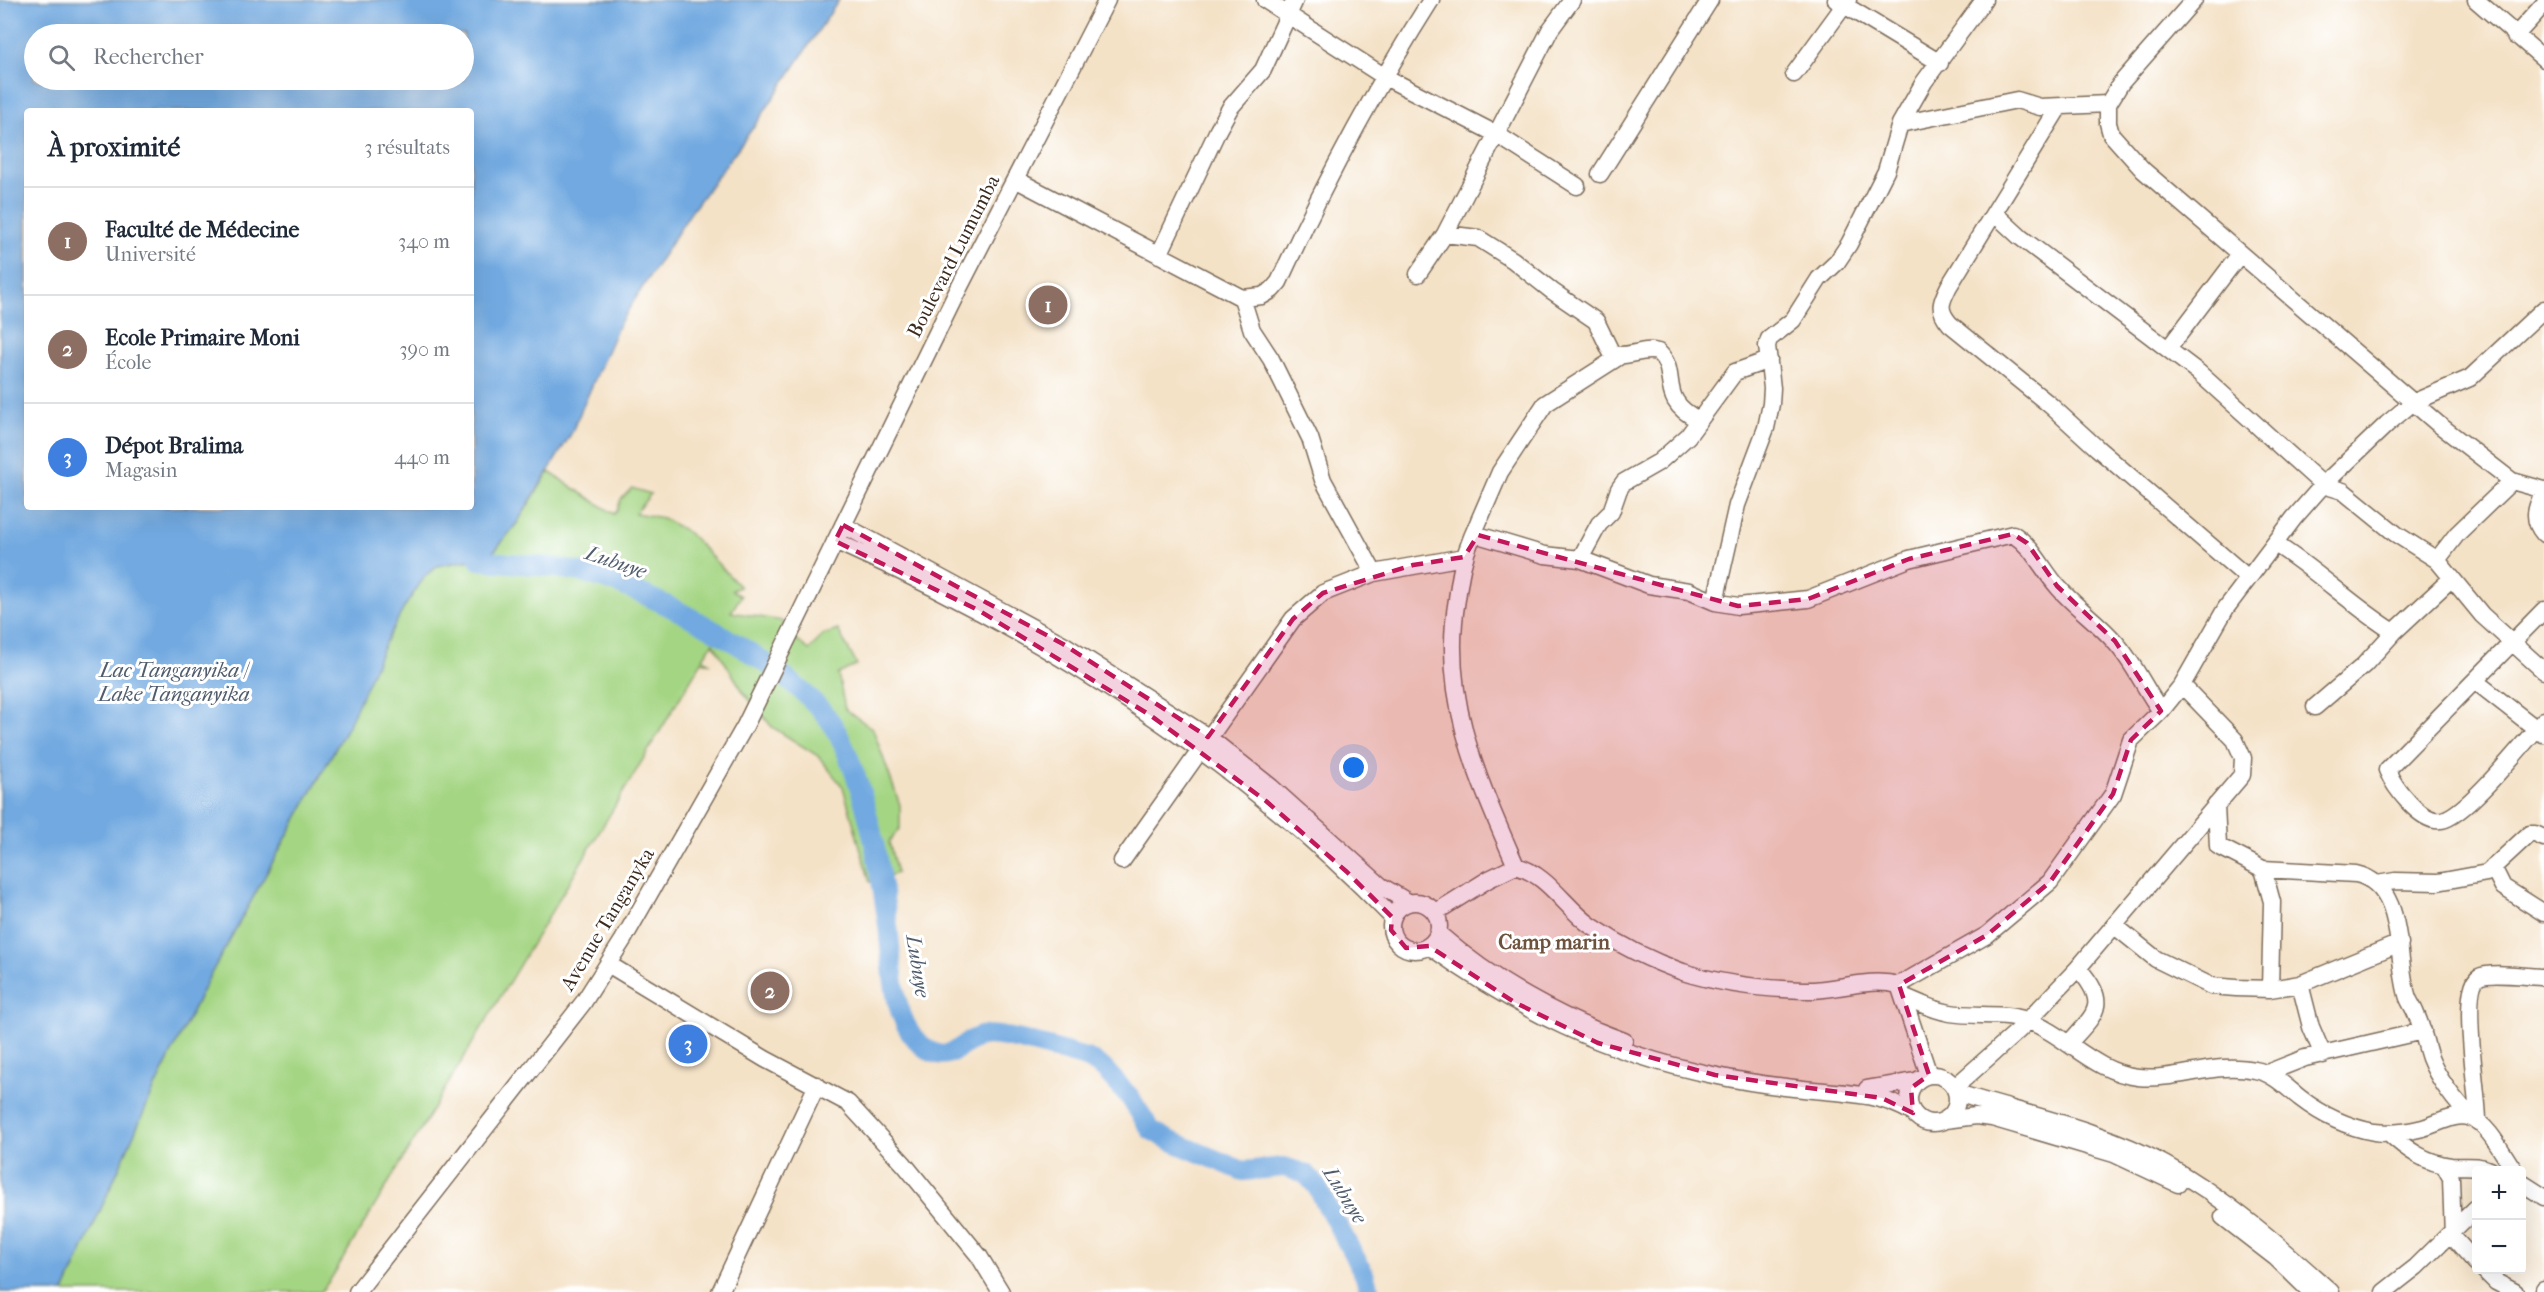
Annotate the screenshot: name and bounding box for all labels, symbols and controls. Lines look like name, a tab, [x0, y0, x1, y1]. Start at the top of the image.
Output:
search box	[24, 24, 474, 90]
icon: search	[45, 41, 78, 74]
text: Rechercher	[93, 44, 204, 70]
text: À proximité	[48, 132, 180, 163]
text: 3 résultats	[364, 136, 450, 159]
street label: Boulevard Lumumba	[903, 170, 1005, 341]
text: Faculté de Médecine	[105, 217, 299, 243]
text: 1	[64, 230, 71, 253]
text: 340 m	[398, 230, 450, 253]
text: Université	[105, 243, 196, 266]
pin: 1	[1028, 282, 1068, 328]
text: Ecole Primaire Moni	[105, 325, 300, 351]
text: 2	[62, 338, 73, 361]
text: 390 m	[399, 338, 450, 361]
text: École	[105, 351, 151, 374]
text: Dépot Bralima	[105, 433, 243, 459]
text: 3	[63, 446, 72, 469]
text: 440 m	[394, 446, 450, 469]
text: Magasin	[105, 459, 177, 482]
water label: Lubuye	[581, 540, 650, 584]
water label: Lac Tanganyika / Lake Tanganyika	[96, 658, 251, 706]
your location	[1339, 753, 1368, 782]
street label: Avenue Tanganyka	[555, 843, 659, 996]
district label: Camp marin	[1498, 930, 1611, 954]
water label: Lubuye	[901, 931, 935, 999]
pin: 2	[750, 968, 790, 1014]
pin: 3	[668, 1022, 708, 1066]
water label: Lubuye	[1317, 1160, 1372, 1228]
map controls	[2472, 1166, 2526, 1274]
button: +	[2472, 1166, 2526, 1220]
button: −	[2472, 1220, 2526, 1274]

